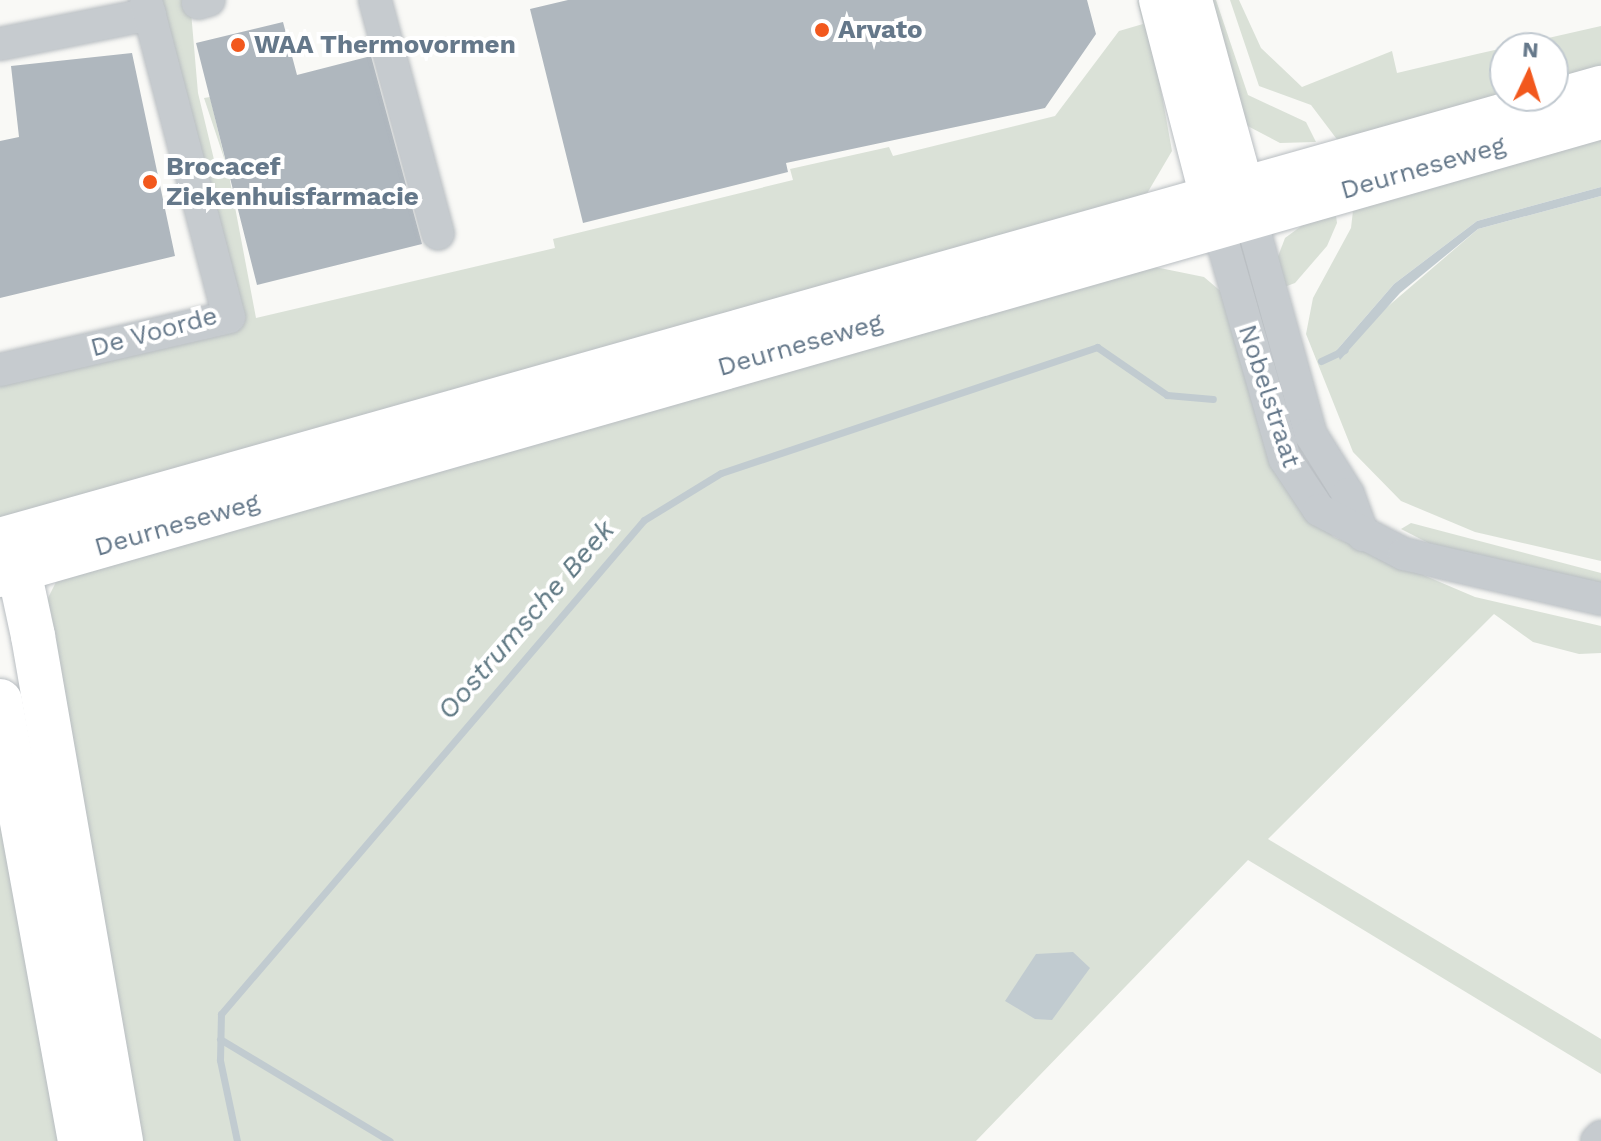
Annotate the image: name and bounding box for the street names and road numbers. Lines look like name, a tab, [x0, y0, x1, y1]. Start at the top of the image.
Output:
street label: Deurneseweg	[1337, 130, 1509, 206]
street label: De Voorde	[87, 300, 221, 364]
street label: Deurneseweg	[714, 307, 886, 383]
street label: Nobelstraat	[1231, 321, 1307, 471]
street label: Deurneseweg	[91, 487, 263, 563]

